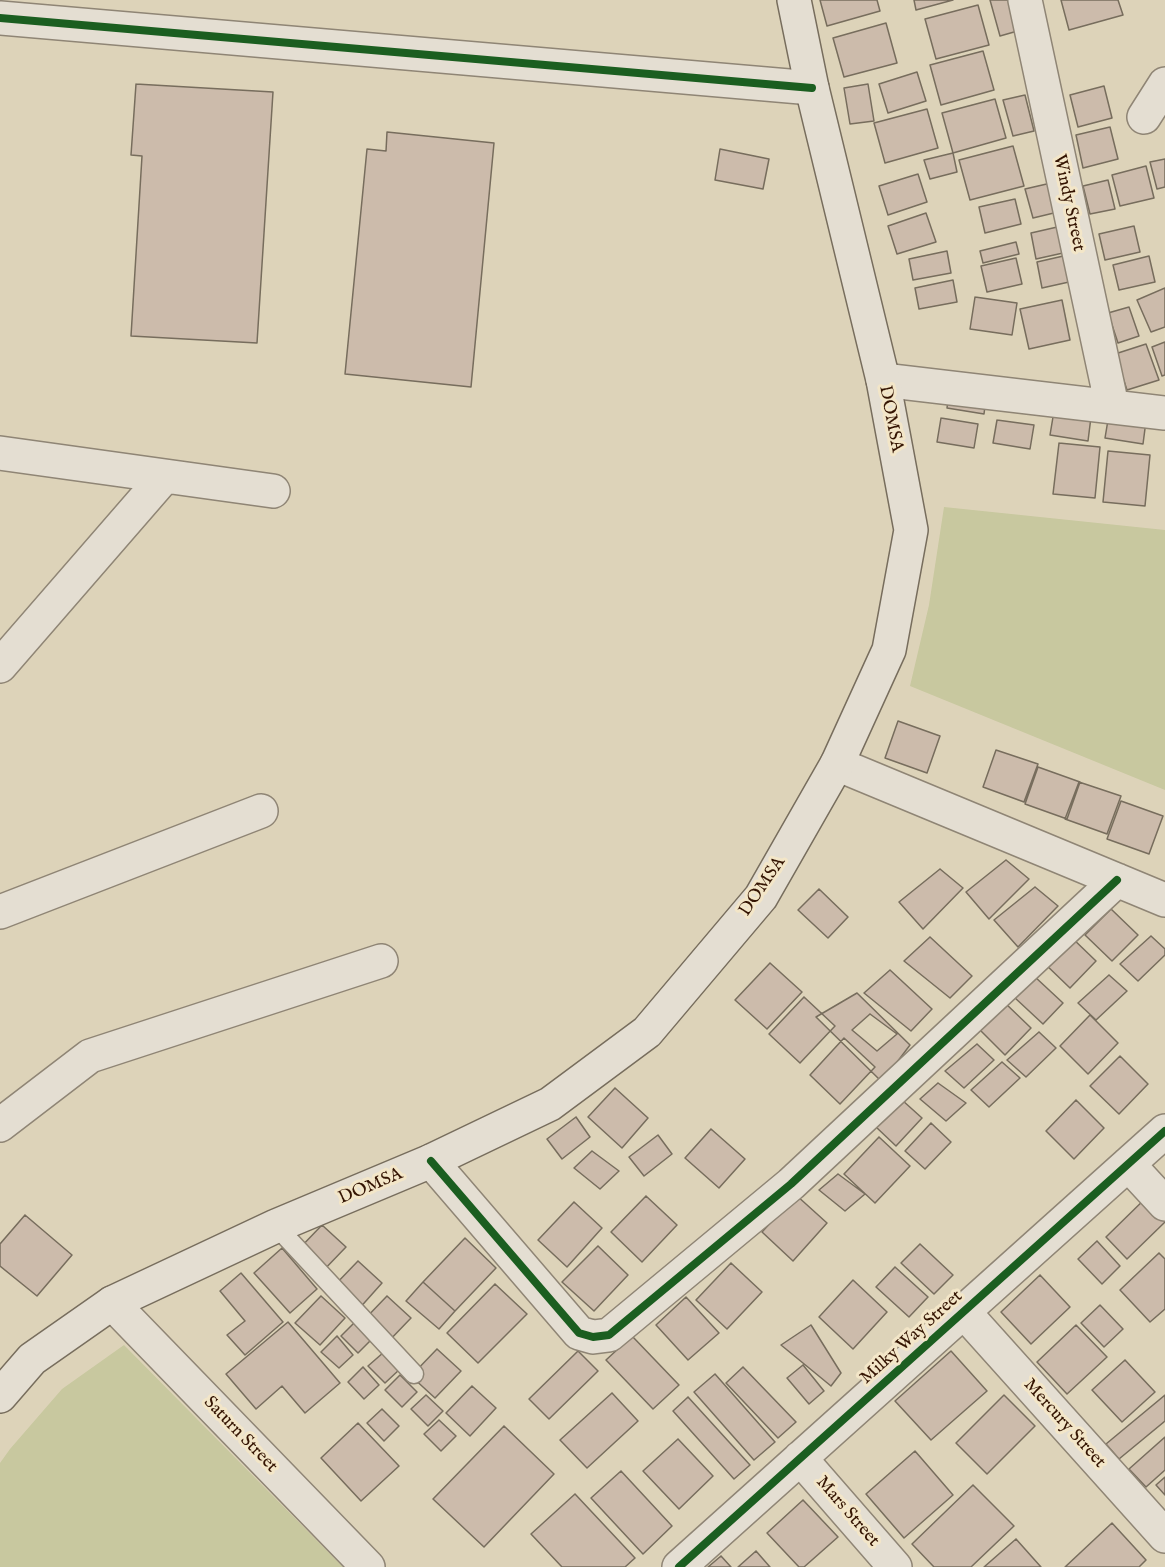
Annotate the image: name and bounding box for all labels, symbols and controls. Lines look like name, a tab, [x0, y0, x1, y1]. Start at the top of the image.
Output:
street label: Windy Street	[1047, 153, 1089, 253]
street label: DOMSA	[873, 384, 907, 454]
street label: DOMSA	[735, 853, 791, 921]
street label: DOMSA	[336, 1164, 406, 1210]
street label: Milky Way Street	[856, 1286, 968, 1390]
street label: Mercury Street	[1018, 1375, 1110, 1473]
street label: Saturn Street	[198, 1392, 282, 1478]
street label: Mars Street	[811, 1472, 883, 1552]

